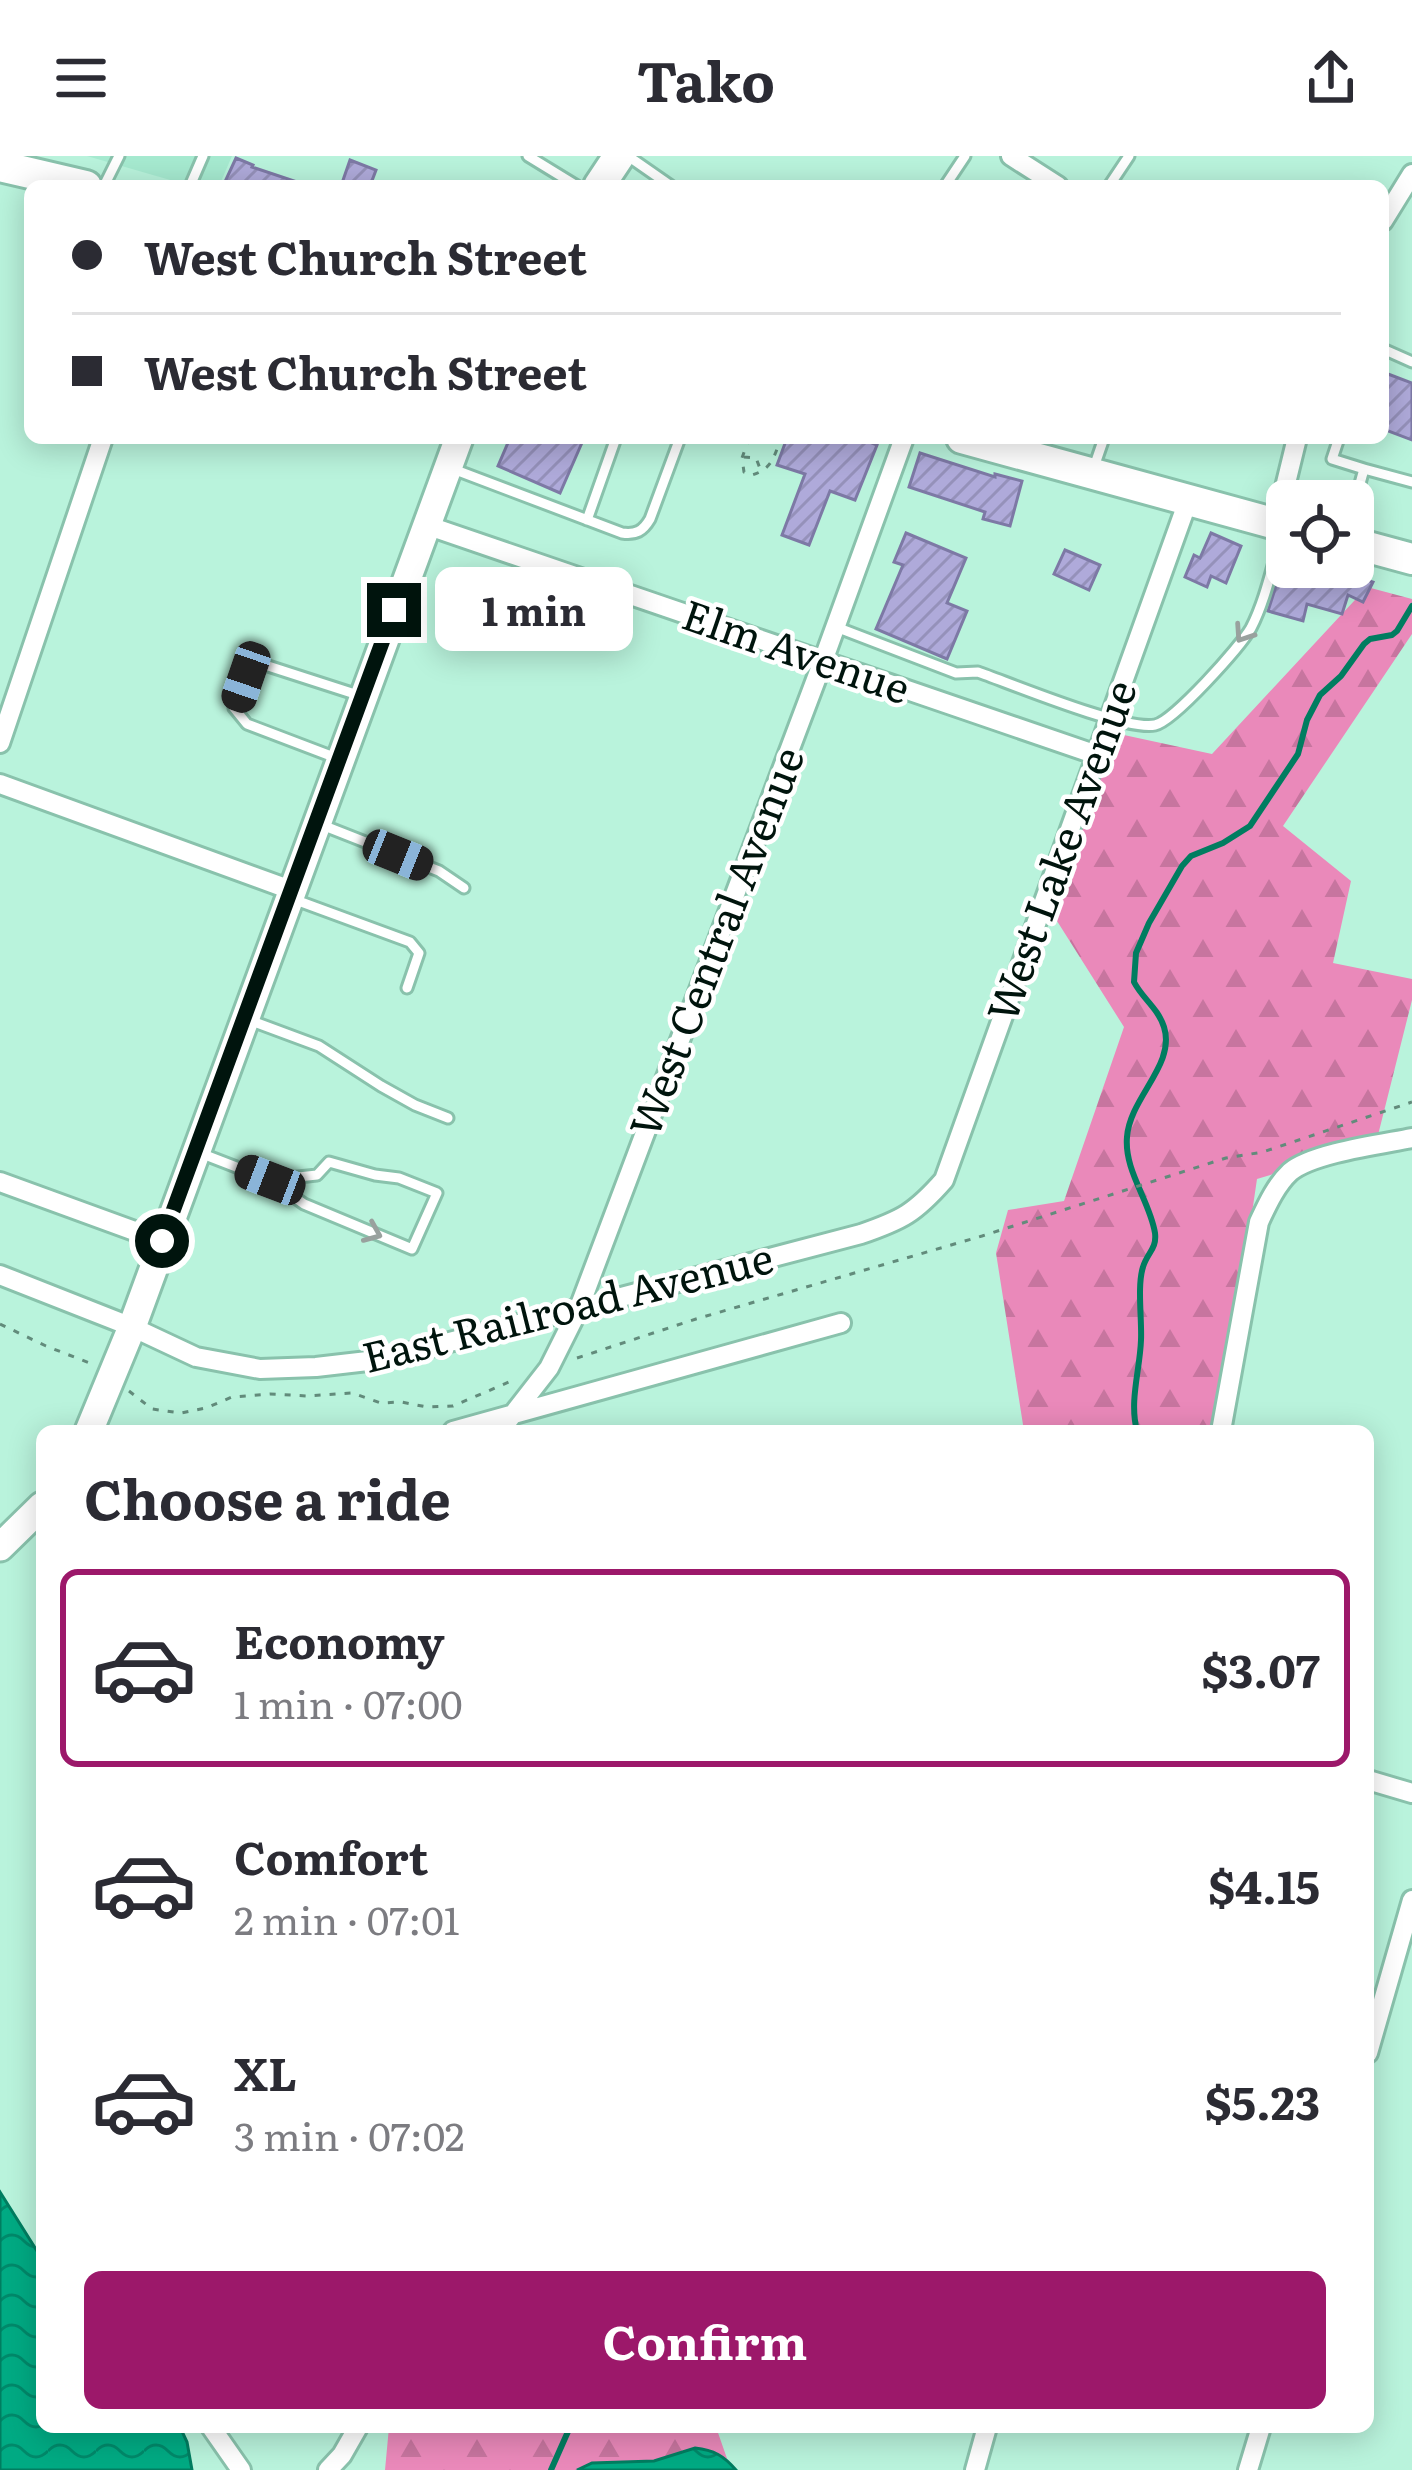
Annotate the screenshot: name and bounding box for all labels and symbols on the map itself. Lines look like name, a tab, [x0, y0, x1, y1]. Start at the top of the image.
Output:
callout: 1 min	[436, 568, 634, 652]
street label: Elm Avenue	[675, 581, 919, 717]
route end	[367, 583, 421, 637]
one-way arrow	[1235, 621, 1257, 643]
car	[217, 637, 275, 717]
street label: West Lake Avenue	[969, 671, 1150, 1029]
street label: West Central Avenue	[611, 737, 817, 1145]
car	[358, 825, 438, 885]
car	[230, 1150, 310, 1210]
route start	[135, 1214, 189, 1268]
one-way arrow	[361, 1219, 382, 1243]
street label: East Railroad Avenue	[355, 1224, 779, 1386]

